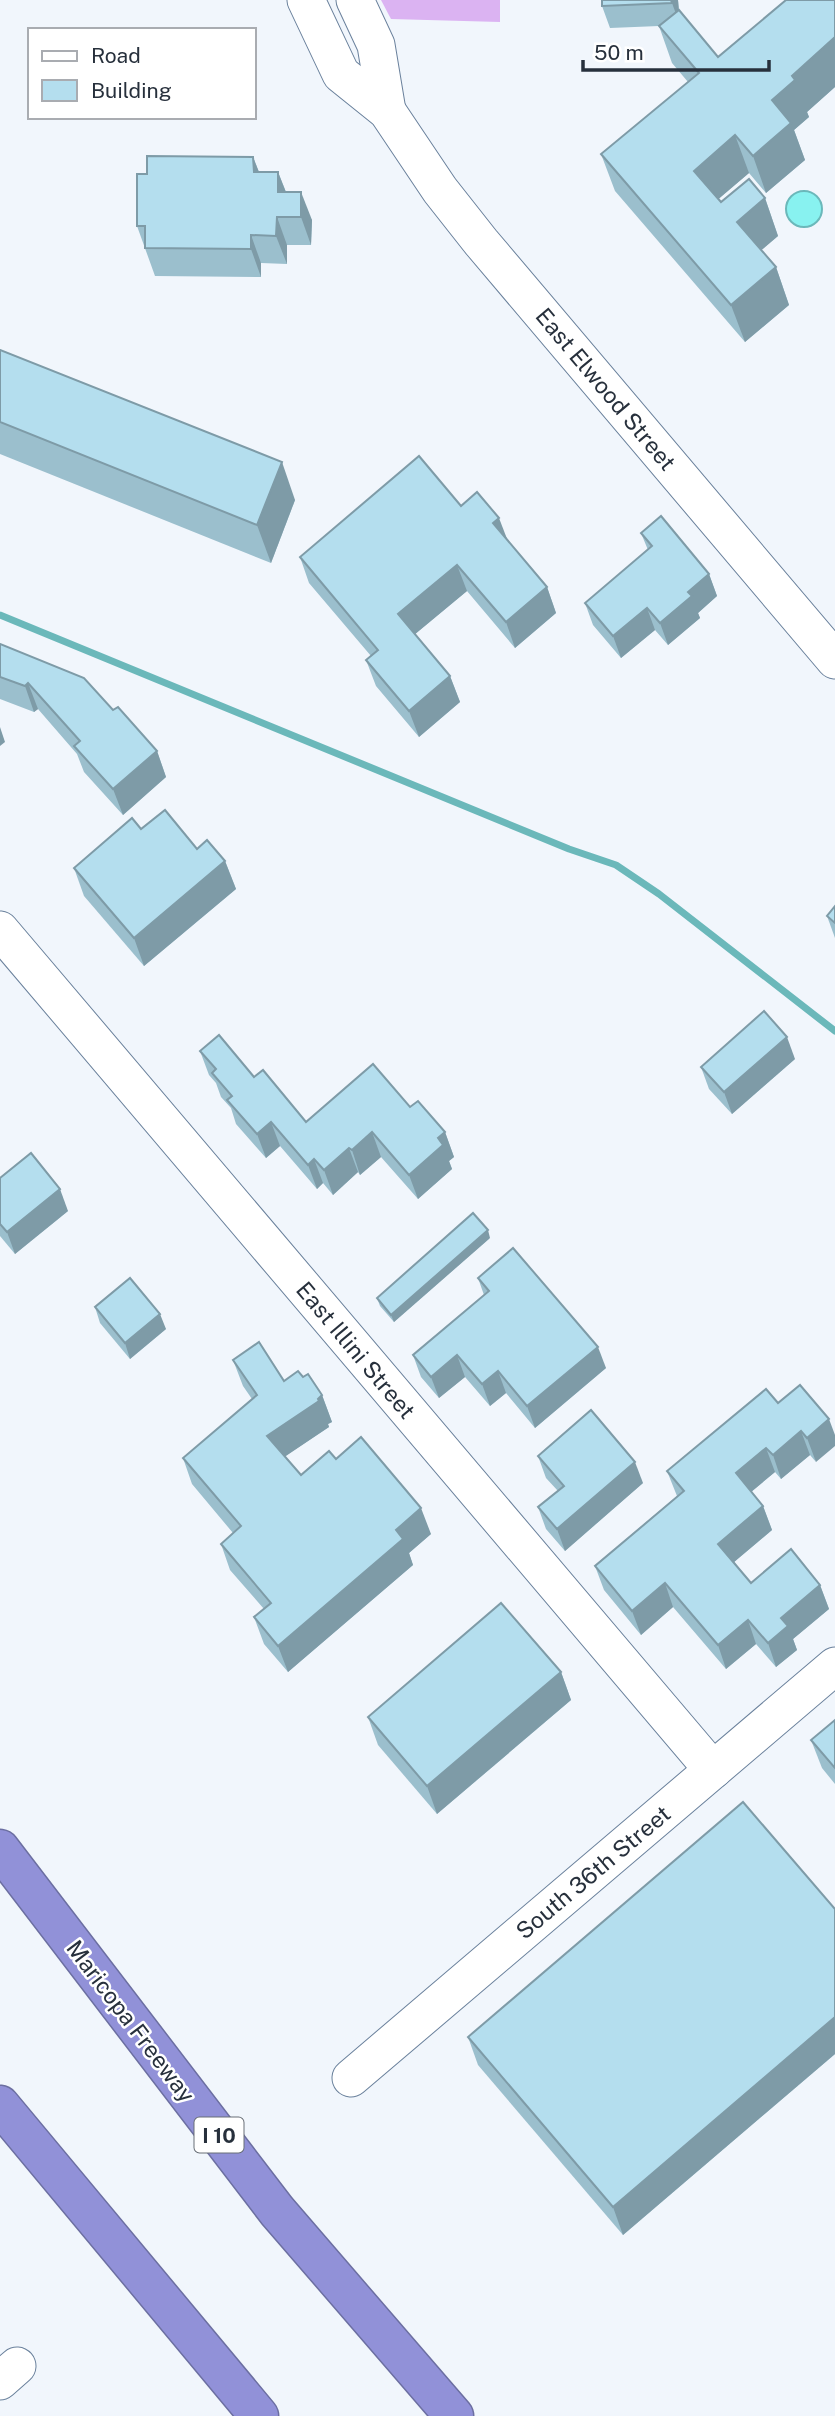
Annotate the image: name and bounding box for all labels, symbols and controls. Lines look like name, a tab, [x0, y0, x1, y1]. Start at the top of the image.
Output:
legend	[28, 28, 256, 119]
scale bar	[583, 28, 768, 72]
text: 50 m	[594, 40, 644, 65]
text: Road	[91, 43, 141, 68]
text: Building	[91, 78, 172, 103]
street label: East Elwood Street	[530, 302, 682, 476]
street label: East Illini Street	[291, 1276, 421, 1424]
street label: South 36th Street	[510, 1800, 676, 1944]
street label: Maricopa Freeway	[61, 1935, 201, 2107]
road number: I 10	[194, 2118, 244, 2152]

